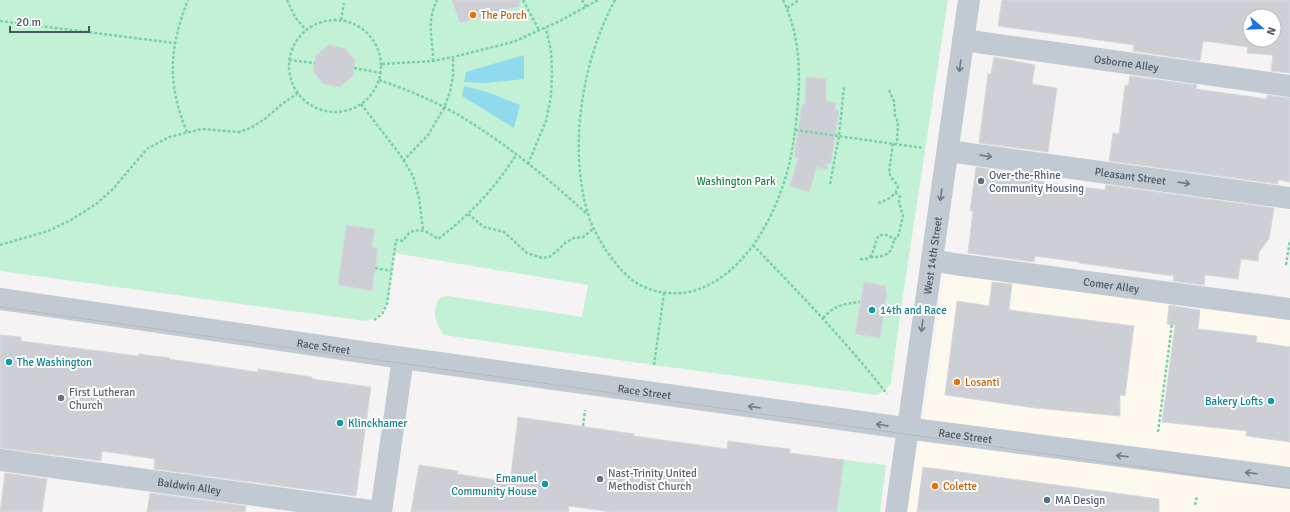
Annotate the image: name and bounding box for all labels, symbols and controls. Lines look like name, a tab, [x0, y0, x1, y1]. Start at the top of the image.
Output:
scale bar	[10, 8, 89, 34]
north arrow	[1242, 8, 1282, 48]
place label: The Porch	[481, 9, 527, 22]
marker: The Porch	[468, 10, 478, 20]
text: 20 m	[16, 15, 41, 30]
text: N	[1264, 25, 1278, 37]
street label: Osborne Alley	[1093, 52, 1160, 74]
one-way arrow	[956, 59, 963, 72]
one-way arrow	[979, 152, 992, 160]
street label: Pleasant Street	[1094, 165, 1167, 187]
place label: Over-the-Rhine Community Housing	[989, 169, 1084, 195]
park label: Washington Park	[696, 175, 776, 188]
marker: Over-the-Rhine Community Housing	[976, 176, 986, 186]
one-way arrow	[1177, 179, 1190, 187]
one-way arrow	[937, 188, 945, 201]
street label: West 14th Street	[921, 216, 945, 295]
street label: Comer Alley	[1082, 275, 1141, 295]
place label: 14th and Race	[880, 304, 947, 317]
marker: 14th and Race	[867, 305, 877, 315]
one-way arrow	[918, 319, 926, 332]
street label: Race Street	[296, 336, 351, 357]
place label: The Washington	[17, 356, 92, 369]
marker: The Washington	[4, 357, 14, 367]
place label: Losanti	[965, 376, 1000, 389]
marker: Losanti	[952, 377, 962, 387]
street label: Race Street	[617, 382, 672, 402]
place label: First Lutheran Church	[69, 386, 135, 412]
marker: First Lutheran Church	[56, 393, 66, 403]
place label: Bakery Lofts	[1205, 395, 1263, 408]
marker: Bakery Lofts	[1266, 396, 1276, 406]
one-way arrow	[748, 403, 761, 411]
place label: Klinckhamer	[348, 417, 407, 430]
marker: Klinckhamer	[335, 418, 345, 428]
one-way arrow	[876, 421, 889, 429]
street label: Race Street	[938, 426, 993, 446]
one-way arrow	[1116, 452, 1129, 460]
place label: Nast-Trinity United Methodist Church	[608, 467, 697, 493]
one-way arrow	[1245, 469, 1258, 477]
place label: Emanuel Community House	[451, 472, 537, 498]
marker: Nast-Trinity United Methodist Church	[595, 474, 605, 484]
street label: Baldwin Alley	[157, 475, 223, 497]
marker: Emanuel Community House	[540, 479, 550, 489]
place label: Colette	[943, 480, 977, 493]
marker: Colette	[930, 481, 940, 491]
place label: MA Design	[1055, 494, 1105, 507]
marker: MA Design	[1042, 495, 1052, 505]

